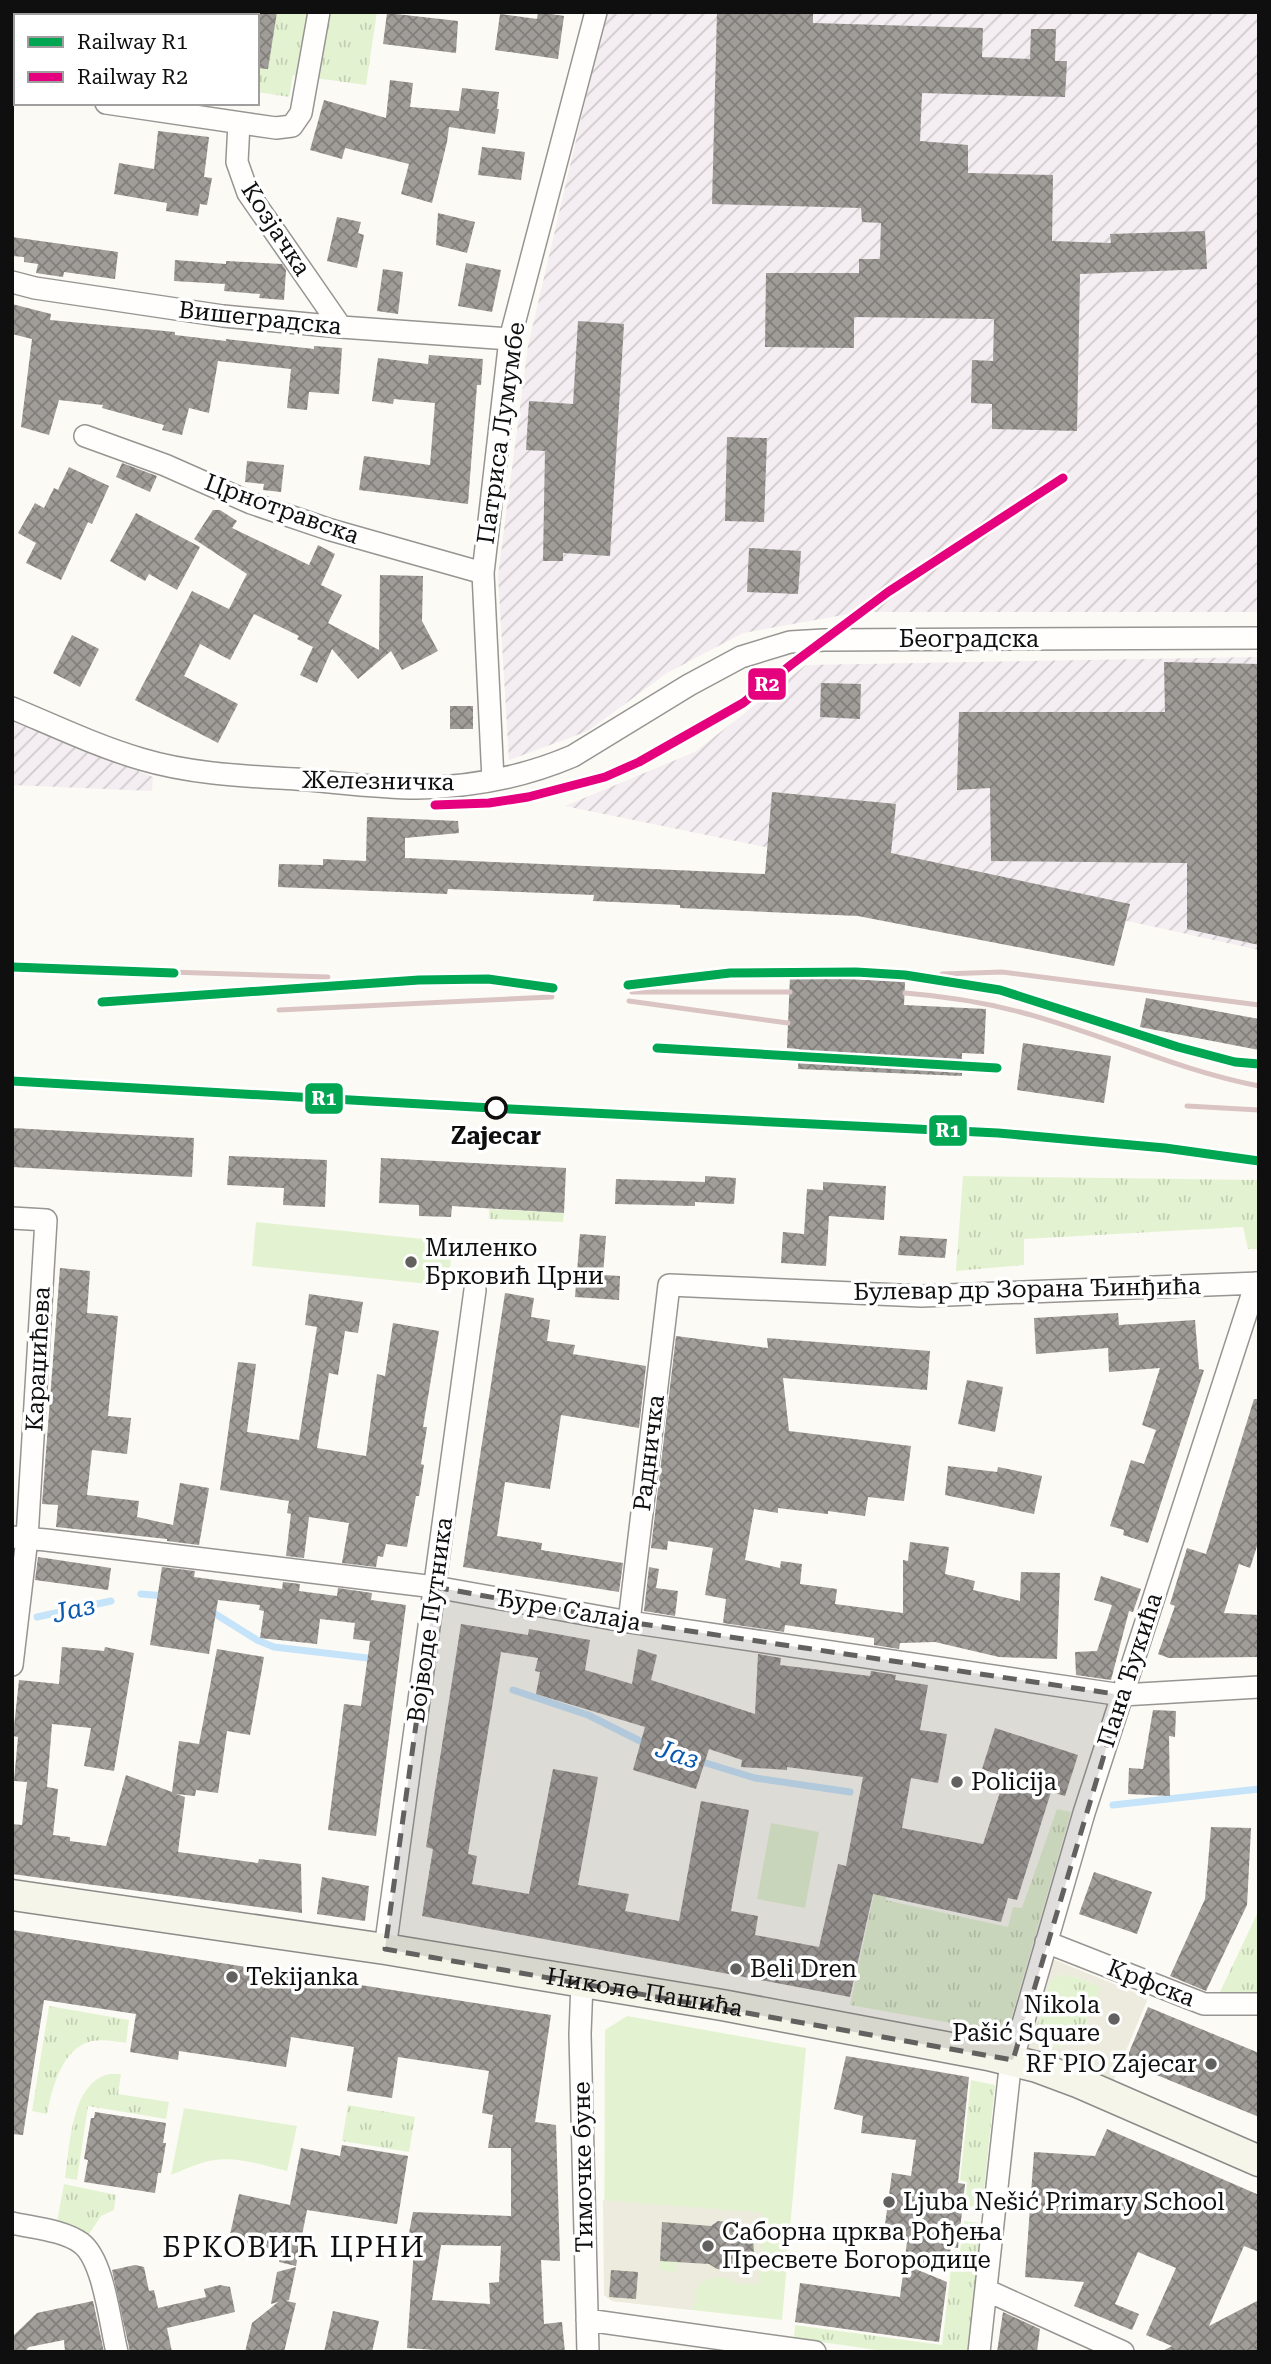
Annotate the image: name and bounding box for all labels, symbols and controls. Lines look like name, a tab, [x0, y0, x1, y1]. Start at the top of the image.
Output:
legend	[14, 14, 259, 105]
text: Railway R1	[77, 30, 188, 54]
text: Railway R2	[77, 65, 188, 89]
street label: Козјачка	[235, 177, 317, 281]
street label: Вишеградска	[177, 296, 343, 340]
street label: Патриса Лумумбе	[472, 320, 530, 546]
street label: Црнотравска	[201, 468, 363, 550]
street label: Београдска	[899, 625, 1039, 653]
line badge: R2	[747, 667, 787, 701]
text: R2	[755, 673, 779, 696]
street label: Железничка	[301, 766, 455, 796]
line badge: R1	[304, 1082, 344, 1115]
text: R1	[312, 1087, 337, 1110]
marker: Zajecar	[485, 1097, 507, 1119]
line badge: R1	[928, 1114, 968, 1147]
text: R1	[936, 1119, 961, 1142]
place label: Zajecar	[451, 1122, 541, 1150]
place label: Миленко Брковић Црни	[425, 1234, 604, 1290]
marker: Миленко Брковић Црни	[403, 1254, 419, 1270]
street label: Булевар др Зорана Ђинђића	[853, 1272, 1201, 1306]
street label: Караџићева	[20, 1286, 56, 1432]
street label: Радничка	[628, 1393, 670, 1513]
street label: Војводе Путника	[402, 1515, 458, 1725]
street label: Ђуре Салаја	[493, 1583, 643, 1637]
street label: Пана Ђукића	[1092, 1589, 1168, 1751]
water label: Јаз	[49, 1590, 99, 1629]
water label: Јаз	[652, 1733, 703, 1775]
place label: Policija	[971, 1768, 1057, 1796]
marker: Policija	[949, 1774, 965, 1790]
street label: Крфска	[1103, 1954, 1199, 2012]
place label: Beli Dren	[750, 1955, 857, 1983]
marker: Beli Dren	[728, 1961, 744, 1977]
street label: Николе Пашића	[544, 1962, 745, 2023]
place label: Tekijanka	[246, 1963, 359, 1991]
marker: Tekijanka	[224, 1969, 240, 1985]
place label: Nikola Pašić Square	[952, 1991, 1100, 2047]
marker: Nikola Pašić Square	[1106, 2011, 1122, 2027]
place label: RF PIO Zajecar	[1026, 2050, 1197, 2078]
marker: RF PIO Zajecar	[1203, 2056, 1219, 2072]
street label: Тимочке буне	[568, 2081, 598, 2253]
place label: Ljuba Nešić Primary School	[903, 2188, 1225, 2216]
marker: Ljuba Nešić Primary School	[881, 2194, 897, 2210]
place label: Саборна црква Рођења Пресвете Богородице	[722, 2218, 1002, 2274]
district label: БРКОВИЋ ЦРНИ	[162, 2231, 426, 2264]
marker: Саборна црква Рођења Пресвете Богородице	[700, 2238, 716, 2254]

